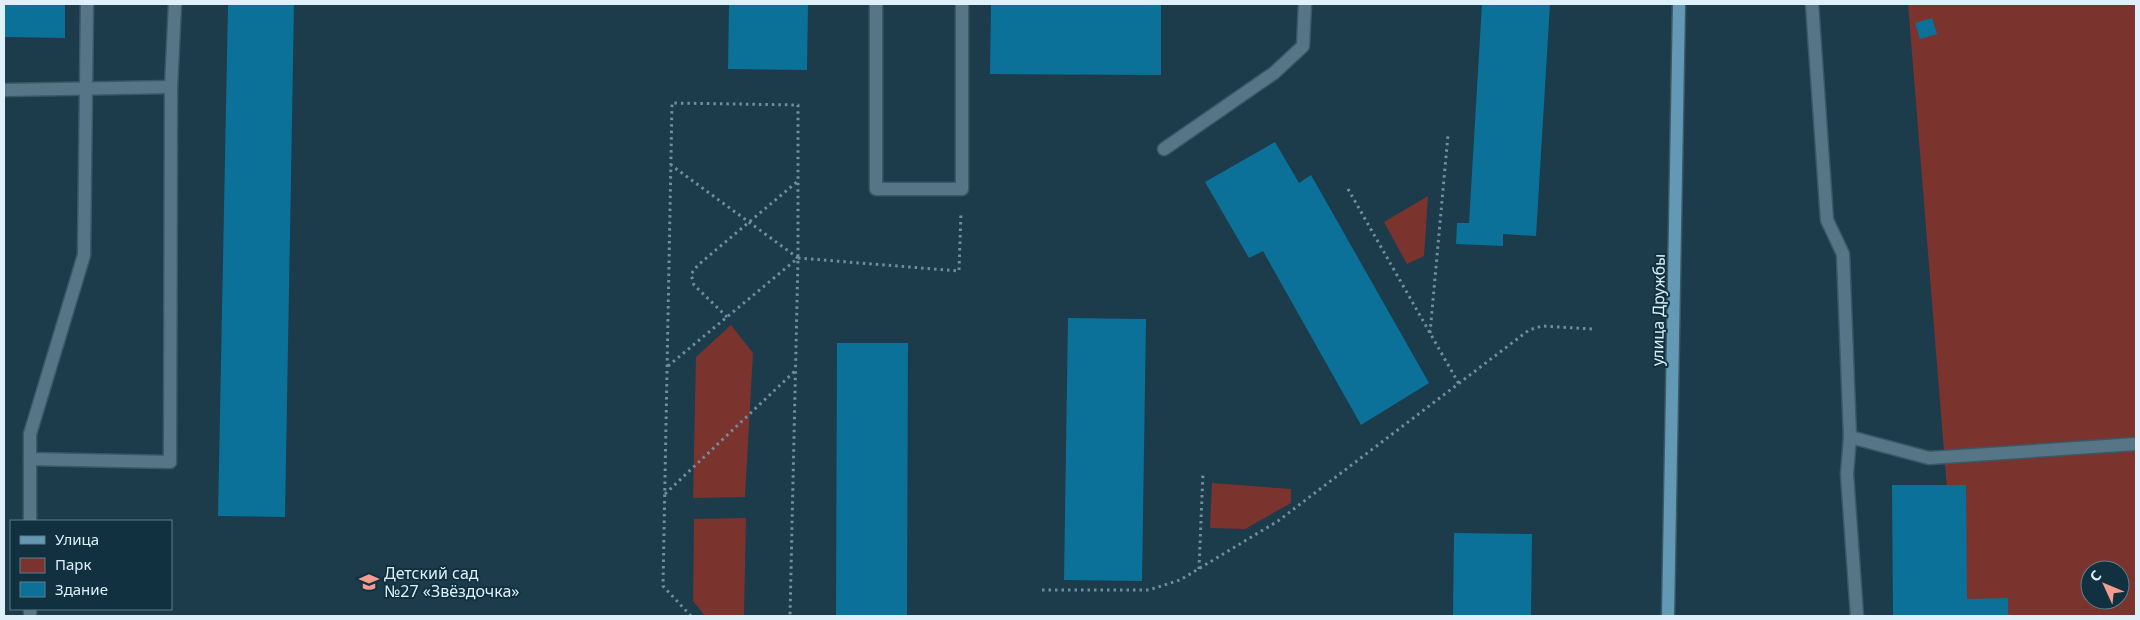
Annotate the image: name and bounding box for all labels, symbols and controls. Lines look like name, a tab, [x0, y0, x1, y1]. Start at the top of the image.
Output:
street label: улица Дружбы	[1646, 254, 1670, 366]
legend	[10, 520, 172, 610]
text: Улица	[55, 529, 99, 549]
text: Парк	[55, 554, 91, 574]
north arrow	[2080, 560, 2130, 610]
place label: Детский сад №27 «Звёздочка»	[384, 562, 520, 602]
text: С	[2085, 566, 2105, 585]
school or university icon: Детский сад №27 «Звёздочка»	[358, 571, 380, 593]
text: Здание	[55, 579, 108, 599]

